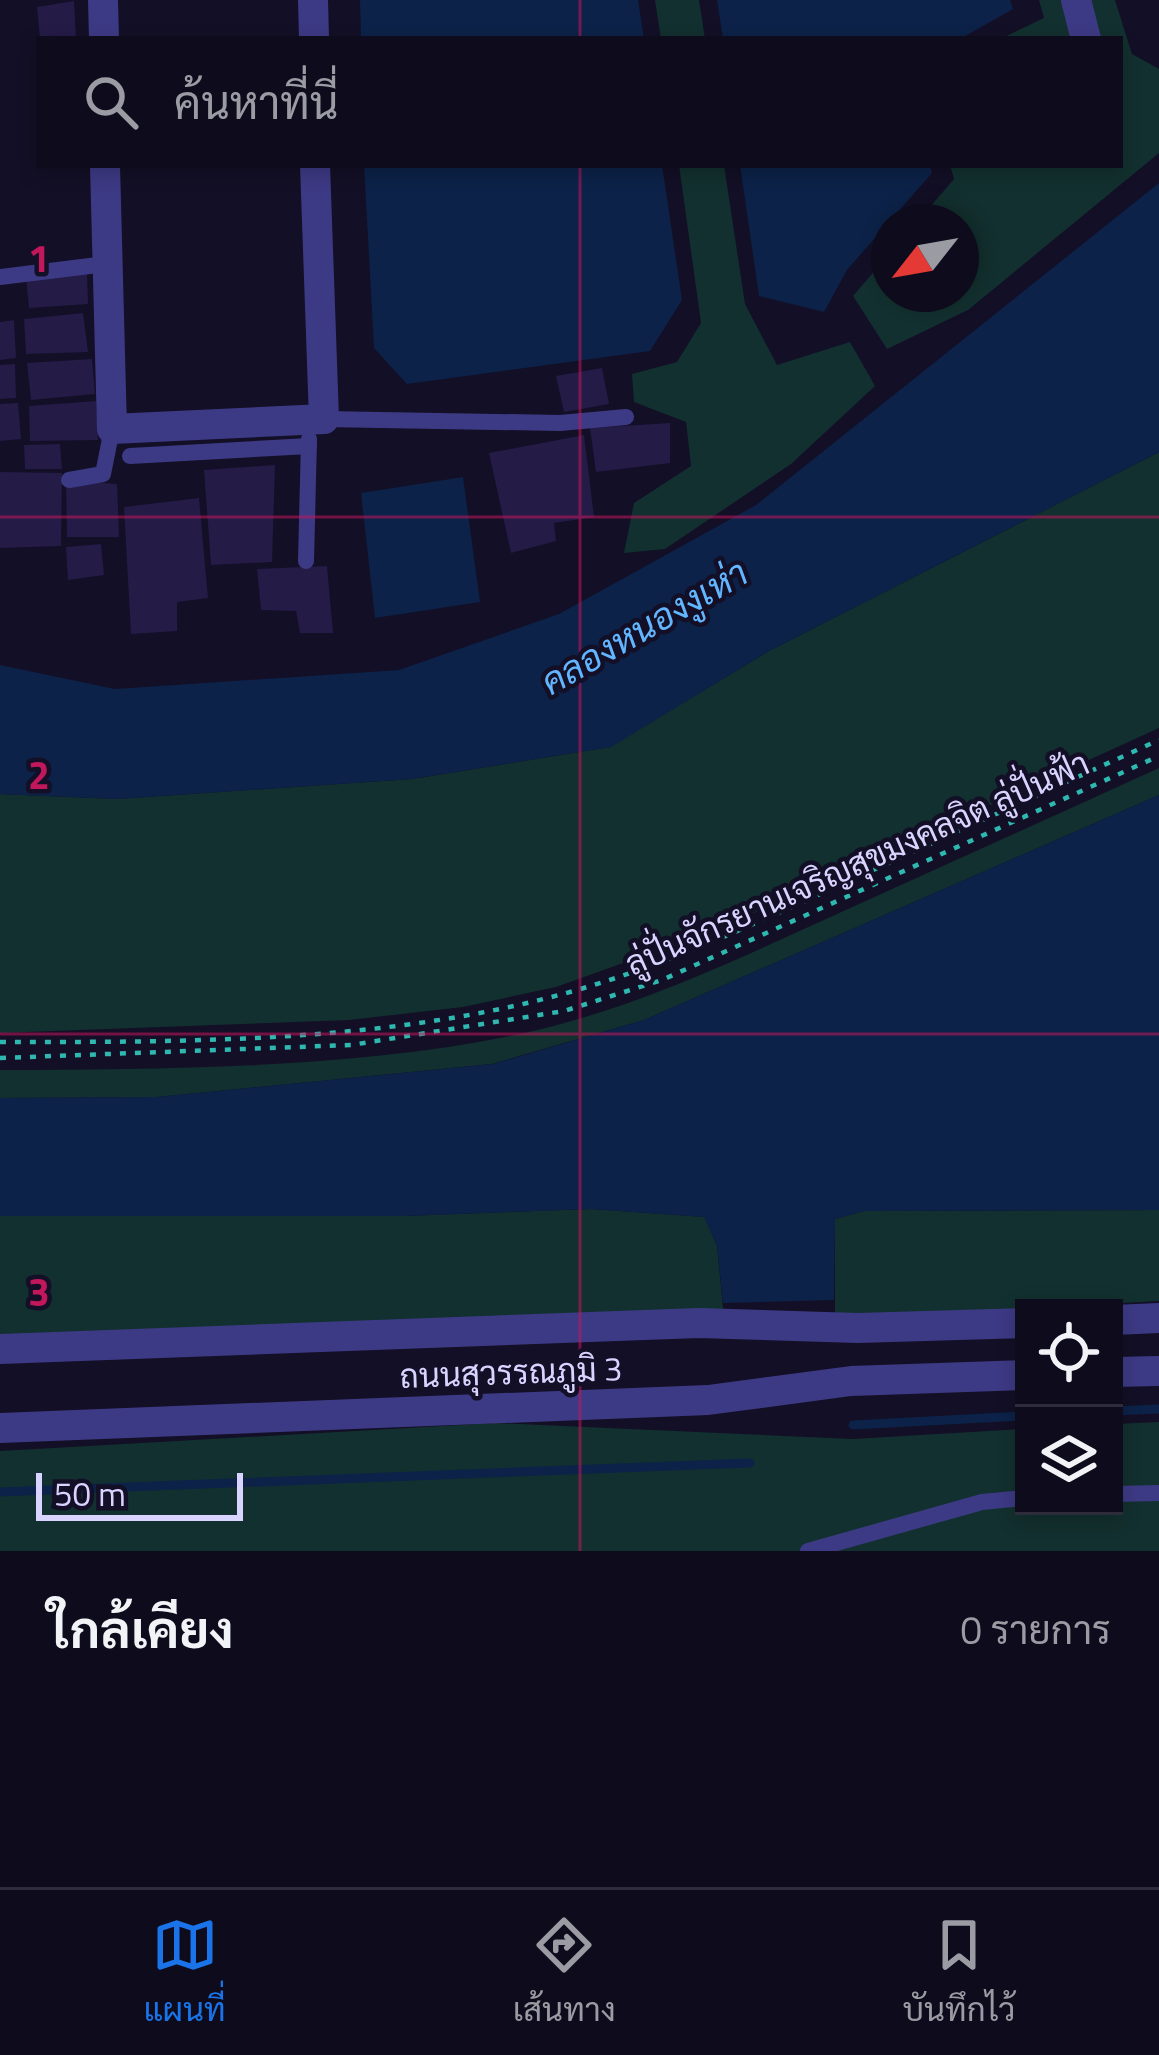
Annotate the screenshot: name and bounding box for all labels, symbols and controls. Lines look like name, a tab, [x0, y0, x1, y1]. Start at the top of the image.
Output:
search box	[36, 36, 1123, 168]
text: ค้นหาที่นี่	[174, 68, 338, 136]
icon: search	[78, 69, 144, 135]
north arrow	[871, 204, 979, 312]
text: 1	[28, 228, 50, 287]
water label: คลองหนองงูเห่า	[530, 545, 758, 708]
street label: ลู่ปั่นจักรยานเจริญสุขมงคลจิต ลู่ปั่นฟ้า	[616, 735, 1097, 988]
text: 2	[28, 745, 50, 804]
text: 3	[28, 1262, 50, 1321]
map controls	[1015, 1299, 1123, 1515]
button: locate	[1015, 1299, 1123, 1407]
street label: ถนนสุวรรณภูมิ 3	[399, 1343, 623, 1401]
button: layers	[1015, 1407, 1123, 1515]
scale bar	[36, 1467, 243, 1520]
text: 50 m	[54, 1469, 126, 1519]
text: ใกล้เคียง	[48, 1590, 234, 1668]
text: 0 รายการ	[960, 1600, 1111, 1659]
tab: แผนที่	[143, 1912, 226, 2034]
tab: เส้นทาง	[513, 1912, 616, 2034]
tab: บันทึกไว้	[903, 1912, 1016, 2034]

